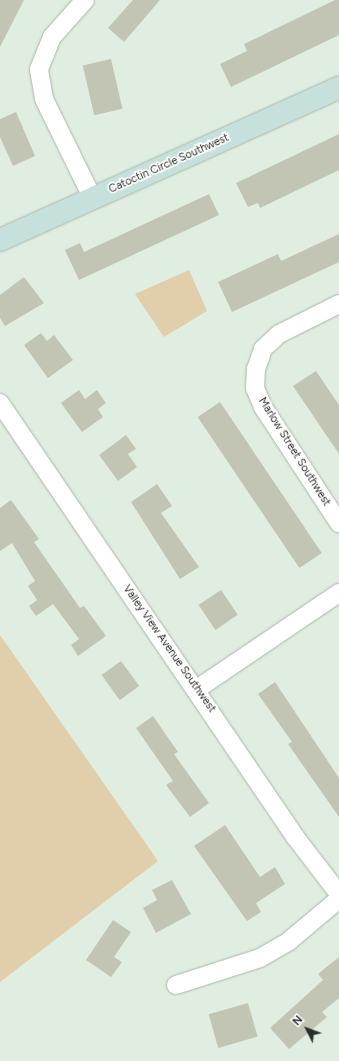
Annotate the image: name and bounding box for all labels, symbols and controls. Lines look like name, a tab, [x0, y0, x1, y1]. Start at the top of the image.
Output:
street label: Catoctin Circle Southwest	[107, 132, 231, 196]
street label: Marlow Street Southwest	[255, 395, 333, 509]
street label: Valley View Avenue Southwest	[120, 583, 218, 715]
north arrow	[287, 1009, 327, 1049]
text: N	[290, 1013, 305, 1028]

